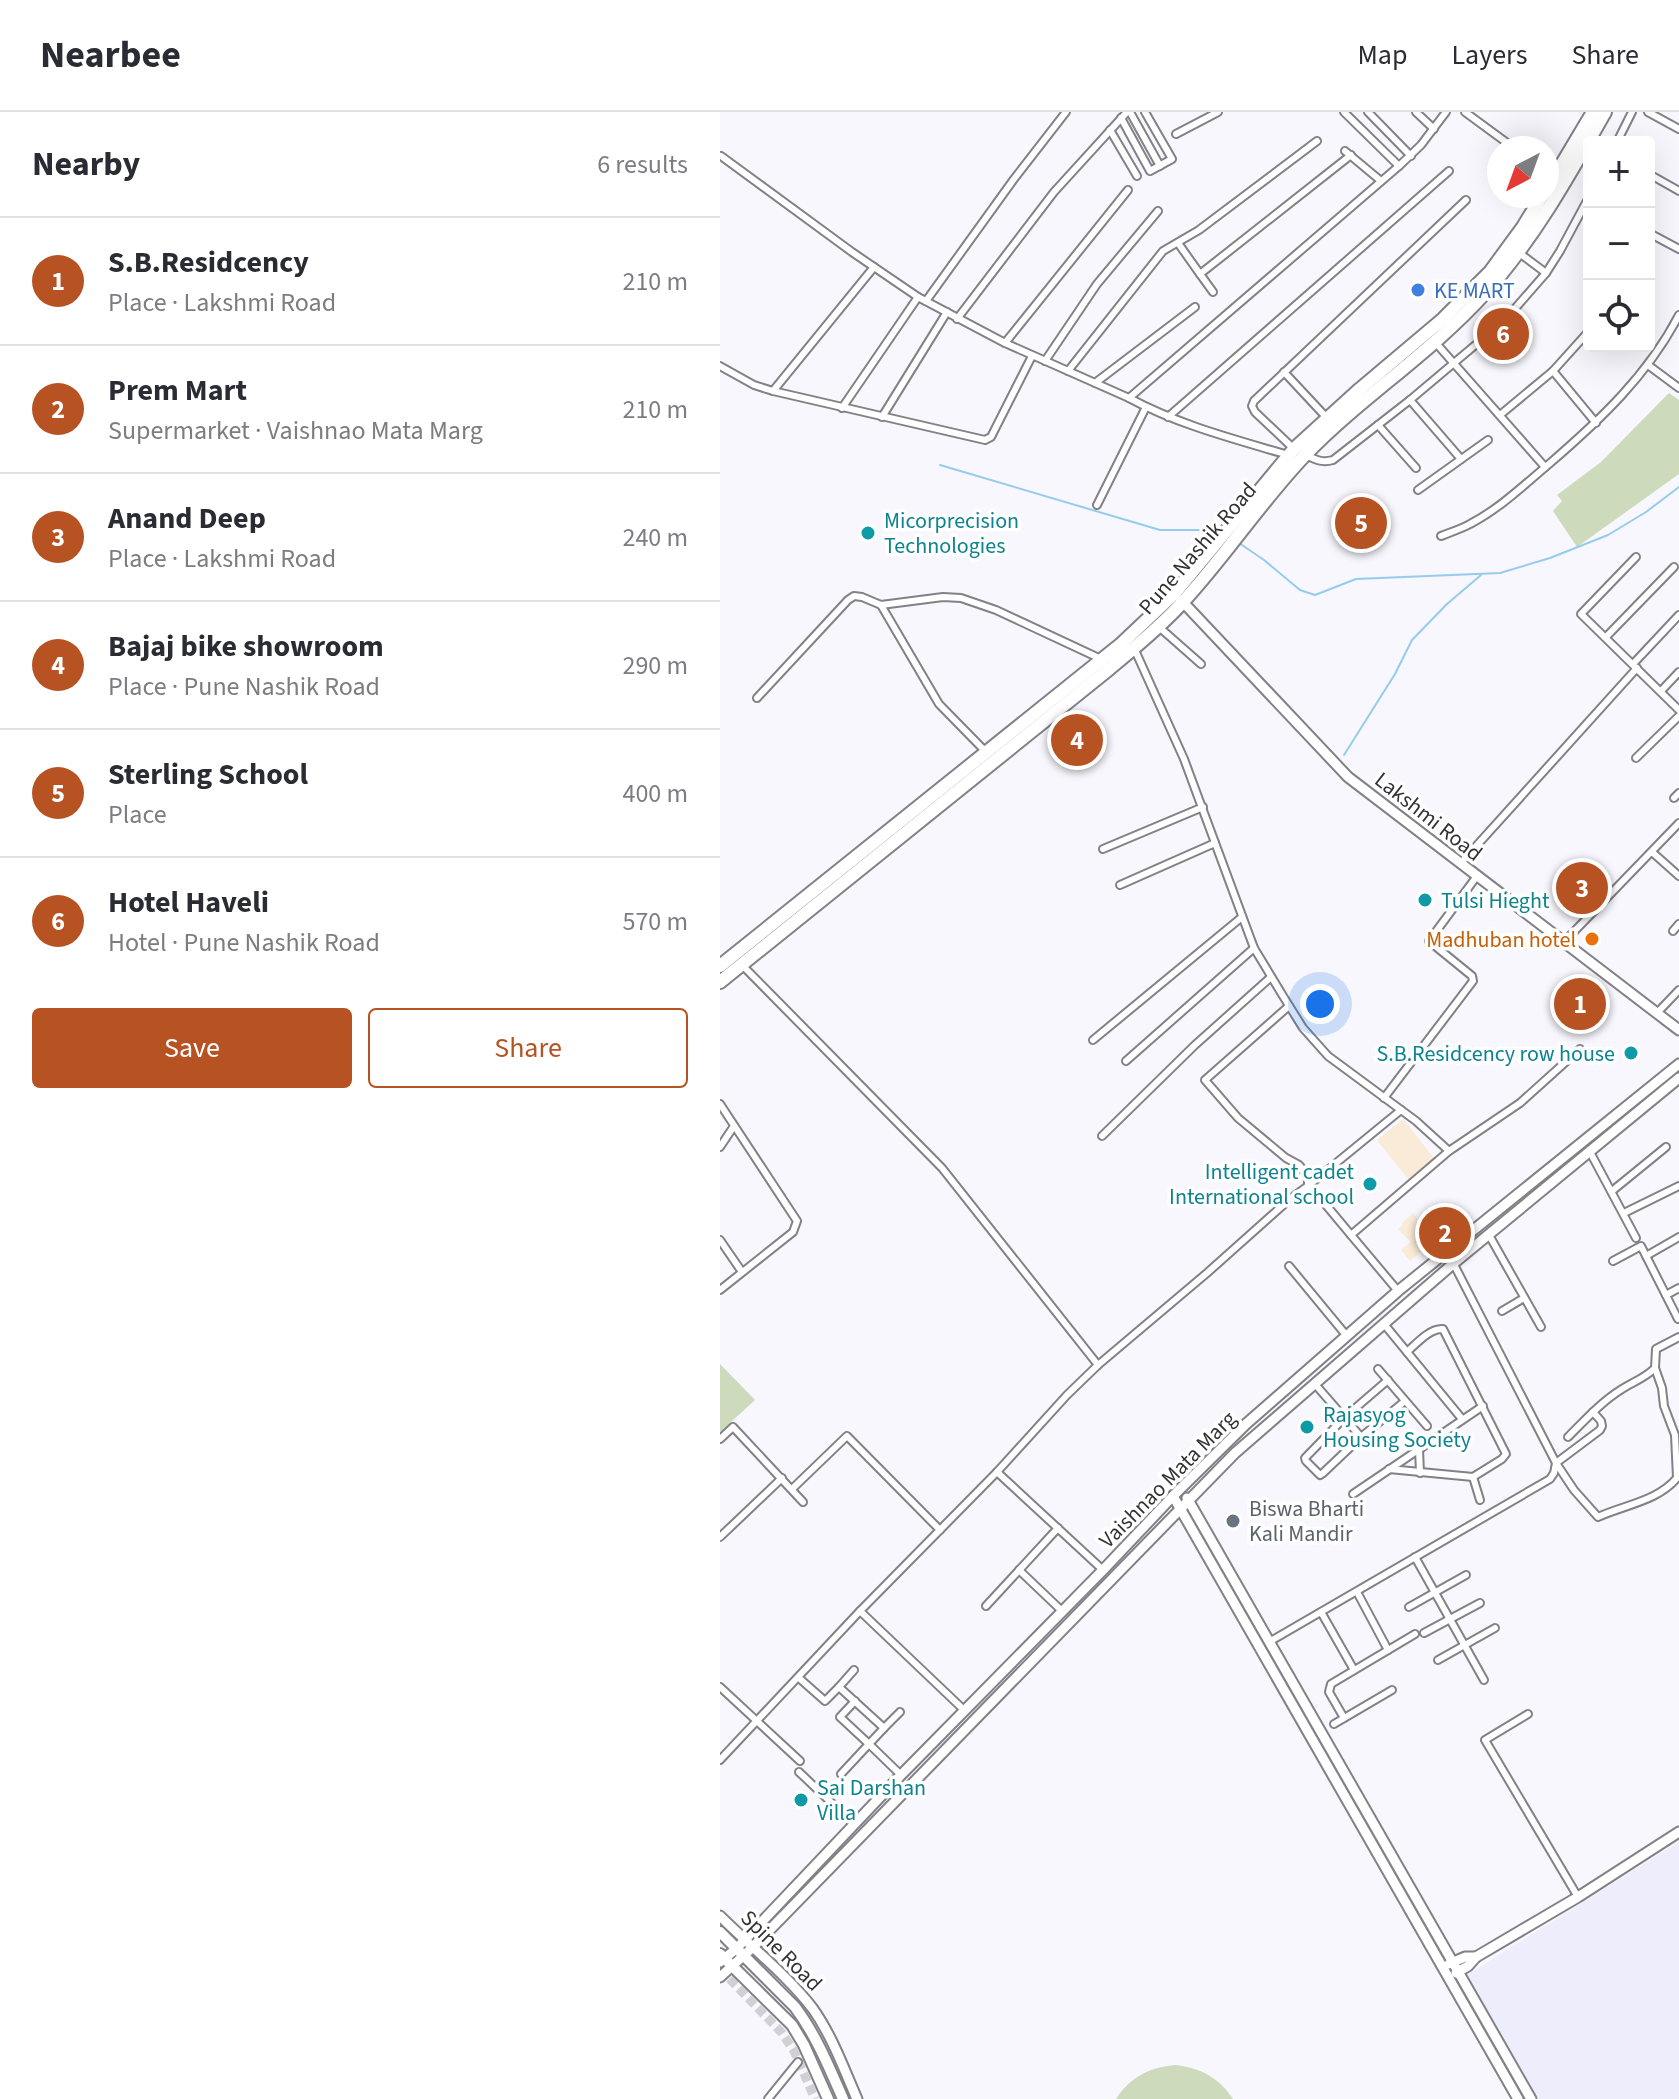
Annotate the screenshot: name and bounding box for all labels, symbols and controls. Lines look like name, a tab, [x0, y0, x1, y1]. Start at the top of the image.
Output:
text: Nearbee	[40, 28, 181, 82]
text: Map	[1357, 35, 1407, 75]
text: Layers	[1451, 35, 1527, 75]
text: Share	[1571, 35, 1639, 75]
north arrow	[1487, 136, 1559, 208]
map controls	[1583, 136, 1655, 352]
button: +	[1583, 136, 1655, 208]
text: Nearby	[32, 140, 140, 189]
text: 6 results	[597, 146, 688, 183]
button: −	[1583, 208, 1655, 280]
text: S.B.Residcency	[108, 241, 309, 284]
text: 1	[51, 263, 65, 300]
text: 210 m	[622, 263, 688, 300]
place label: KE MART	[1434, 275, 1515, 307]
button: locate	[1583, 280, 1655, 352]
marker: KE MART	[1409, 281, 1427, 299]
text: Place · Lakshmi Road	[108, 284, 336, 321]
pin: 6	[1477, 304, 1529, 364]
text: Prem Mart	[108, 369, 247, 412]
text: 2	[51, 391, 65, 428]
text: 210 m	[622, 391, 688, 428]
text: Supermarket · Vaishnao Mata Marg	[108, 412, 483, 449]
street label: Pune Nashik Road	[1131, 475, 1264, 622]
pin: 5	[1335, 493, 1387, 553]
text: Anand Deep	[108, 497, 266, 540]
place label: Micorprecision Technologies	[884, 505, 1019, 562]
text: 3	[51, 519, 65, 556]
text: 240 m	[622, 519, 688, 556]
marker: Micorprecision Technologies	[859, 524, 877, 542]
text: Place · Lakshmi Road	[108, 540, 336, 577]
text: Bajaj bike showroom	[108, 625, 384, 668]
text: 4	[51, 647, 65, 684]
text: 290 m	[622, 647, 688, 684]
text: Place · Pune Nashik Road	[108, 668, 380, 705]
pin: 4	[1051, 710, 1103, 770]
text: Sterling School	[108, 753, 308, 796]
street label: Lakshmi Road	[1368, 764, 1489, 869]
text: 5	[51, 775, 65, 812]
text: 400 m	[622, 775, 688, 812]
text: Place	[108, 796, 167, 833]
pin: 3	[1556, 858, 1608, 918]
text: Hotel Haveli	[108, 881, 269, 924]
place label: Tulsi Hieght	[1441, 885, 1550, 917]
marker: Tulsi Hieght	[1416, 891, 1434, 909]
text: 6	[51, 903, 65, 940]
text: 570 m	[622, 903, 688, 940]
text: Hotel · Pune Nashik Road	[108, 924, 380, 961]
place label: Madhuban hotel	[1426, 924, 1576, 956]
marker: Madhuban hotel	[1583, 930, 1601, 948]
pin: 1	[1554, 974, 1606, 1034]
your location	[1300, 984, 1340, 1024]
button: Save	[32, 1008, 352, 1088]
button: Share	[368, 1008, 688, 1088]
place label: S.B.Residcency row house	[1376, 1038, 1615, 1070]
marker: S.B.Residcency row house	[1622, 1044, 1640, 1062]
place label: Intelligent cadet International school	[1169, 1156, 1355, 1213]
marker: Intelligent cadet International school	[1361, 1175, 1379, 1193]
pin: 2	[1419, 1203, 1471, 1263]
place label: Rajasyog Housing Society	[1323, 1399, 1472, 1456]
street label: Vaishnao Mata Marg	[1092, 1404, 1244, 1556]
marker: Rajasyog Housing Society	[1298, 1418, 1316, 1436]
place label: Biswa Bharti Kali Mandir	[1249, 1493, 1364, 1550]
marker: Biswa Bharti Kali Mandir	[1224, 1512, 1242, 1530]
place label: Sai Darshan Villa	[817, 1772, 926, 1829]
marker: Sai Darshan Villa	[792, 1791, 810, 1809]
street label: Spine Road	[733, 1903, 829, 1999]

